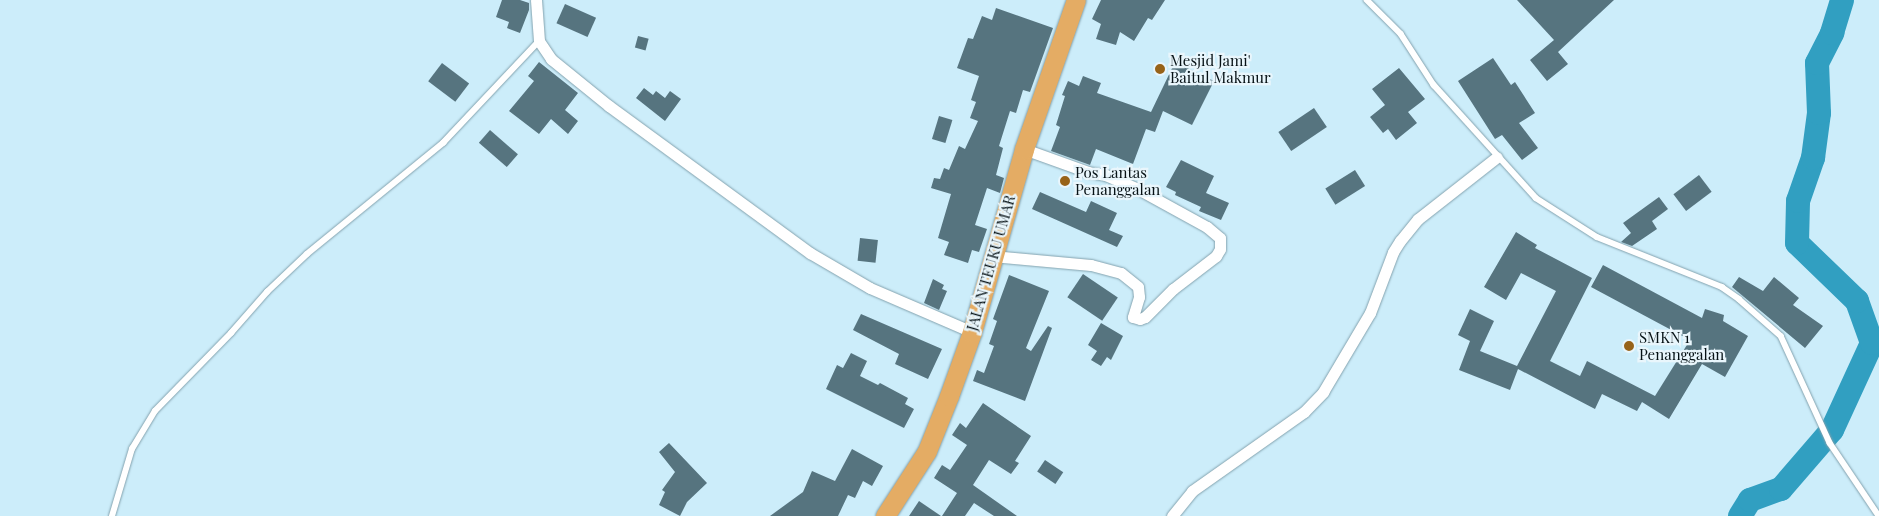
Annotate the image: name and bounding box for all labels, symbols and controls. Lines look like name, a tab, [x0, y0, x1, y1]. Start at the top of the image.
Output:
place label: Mesjid Jami' Baitul Makmur	[1170, 51, 1271, 86]
marker: Mesjid Jami' Baitul Makmur	[1154, 63, 1166, 75]
place label: Pos Lantas Penanggalan	[1075, 163, 1160, 198]
marker: Pos Lantas Penanggalan	[1059, 175, 1071, 187]
street label: JALAN TEUKU UMAR	[963, 193, 1019, 333]
place label: SMKN 1 Penanggalan	[1639, 328, 1724, 363]
marker: SMKN 1 Penanggalan	[1623, 340, 1635, 352]

